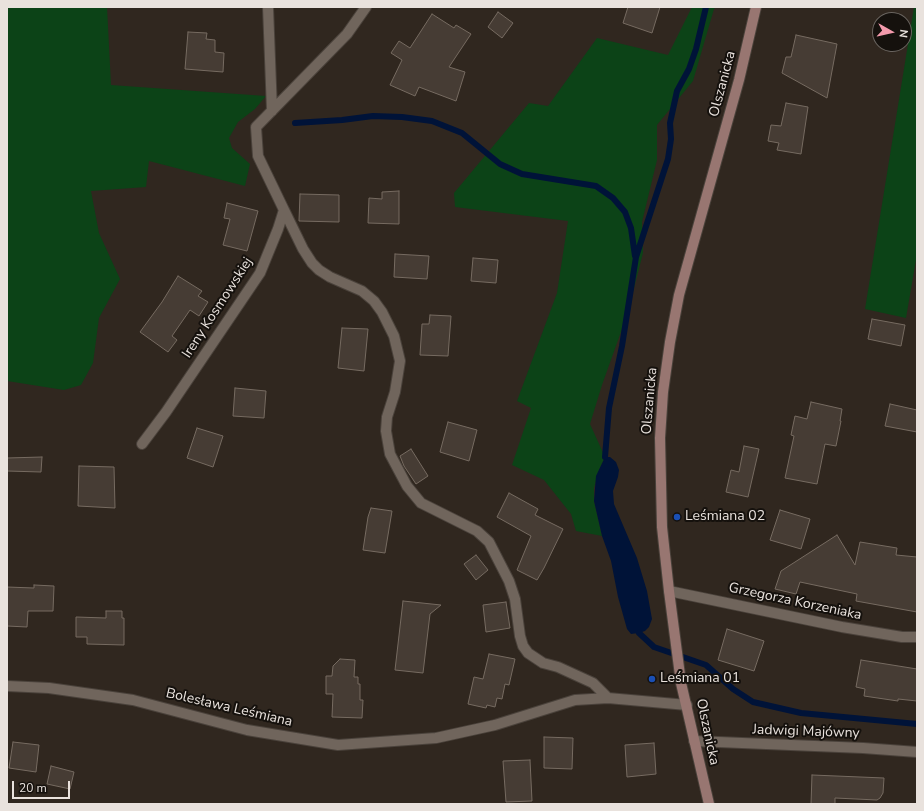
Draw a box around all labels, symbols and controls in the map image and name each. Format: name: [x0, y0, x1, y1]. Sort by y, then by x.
north arrow: [872, 12, 912, 52]
text: N: [895, 28, 911, 39]
street label: Olszanicka: [706, 49, 740, 119]
street label: Ireny Kosmowskiej: [179, 254, 257, 362]
street label: Olszanicka: [639, 367, 661, 435]
place label: Leśmiana 02: [685, 509, 765, 525]
marker: Leśmiana 02: [672, 512, 682, 522]
street label: Grzegorza Korzeniaka: [727, 580, 863, 624]
place label: Leśmiana 01: [660, 671, 740, 687]
marker: Leśmiana 01: [647, 674, 657, 684]
street label: Bolesława Leśmiana: [164, 685, 294, 731]
street label: Olszanicka: [692, 697, 722, 767]
street label: Jadwigi Majówny: [752, 722, 860, 742]
scale bar: [14, 773, 72, 799]
text: 20 m: [19, 780, 47, 796]

